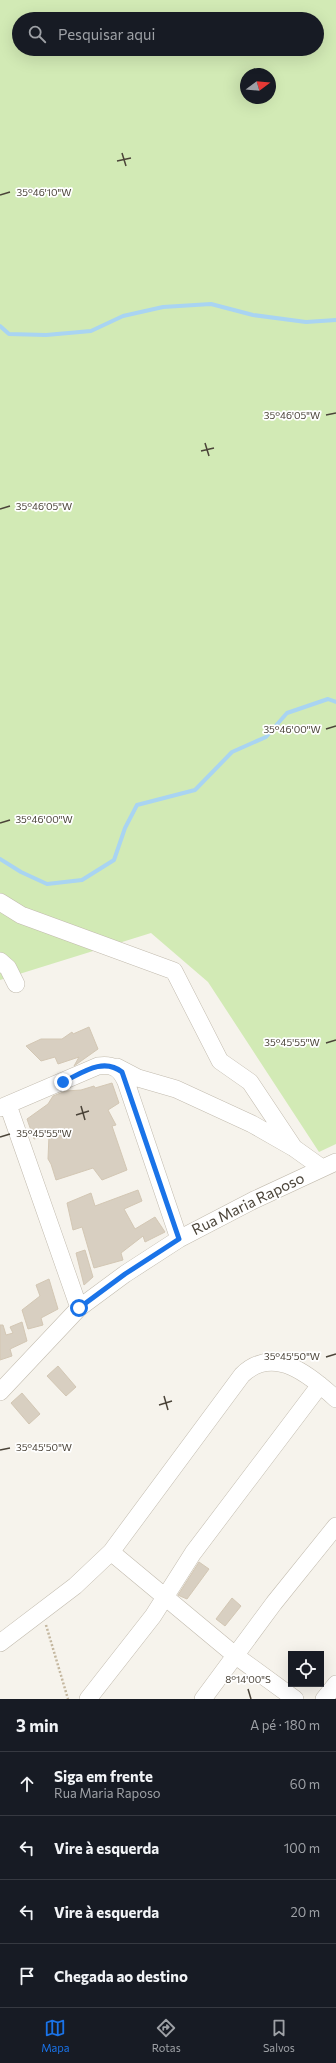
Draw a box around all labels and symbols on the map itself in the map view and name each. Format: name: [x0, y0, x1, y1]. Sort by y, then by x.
north arrow: [240, 68, 276, 104]
text: 35°46'10"W: [17, 186, 71, 198]
text: 35°46'05"W: [264, 409, 320, 421]
text: 35°46'05"W: [16, 500, 72, 512]
text: 35°46'00"W: [263, 723, 321, 735]
text: 35°46'00"W: [15, 813, 73, 825]
text: 35°45'55"W: [264, 1036, 320, 1048]
route end: [54, 1073, 72, 1091]
text: 35°45'55"W: [16, 1127, 72, 1139]
street label: Rua Maria Raposo: [188, 1168, 307, 1238]
route start: [70, 1299, 88, 1317]
text: 35°45'50"W: [264, 1350, 320, 1362]
text: 35°45'50"W: [16, 1441, 72, 1453]
text: 8°14'00"S: [225, 1673, 271, 1685]

